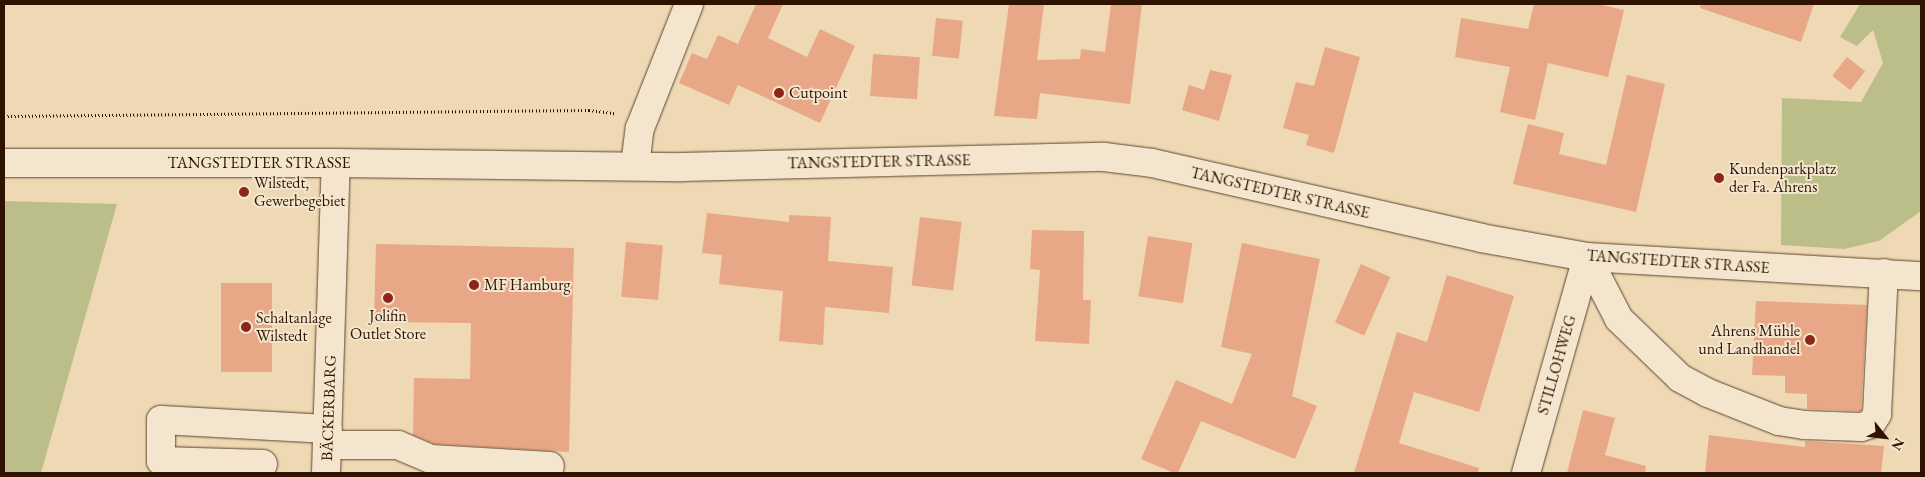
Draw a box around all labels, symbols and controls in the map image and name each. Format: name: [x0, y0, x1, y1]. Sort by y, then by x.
place label: Cutpoint: [789, 83, 847, 103]
marker: Cutpoint: [773, 87, 785, 99]
street label: TANGSTEDTER STRASSE: [787, 151, 971, 173]
street label: TANGSTEDTER STRASSE: [167, 153, 351, 173]
place label: Kundenparkplatz der Fa. Ahrens: [1729, 159, 1836, 197]
street label: TANGSTEDTER STRASSE: [1189, 163, 1371, 223]
marker: Kundenparkplatz der Fa. Ahrens: [1713, 172, 1725, 184]
place label: Wilstedt, Gewerbegebiet: [254, 173, 345, 211]
marker: Wilstedt, Gewerbegebiet: [238, 186, 250, 198]
street label: TANGSTEDTER STRASSE: [1586, 246, 1770, 278]
place label: MF Hamburg: [484, 275, 571, 295]
marker: MF Hamburg: [468, 279, 480, 291]
marker: Jolifin Outlet Store: [382, 292, 394, 304]
place label: Jolifin Outlet Store: [350, 306, 426, 344]
place label: Schaltanlage Wilstedt: [256, 308, 332, 346]
street label: STILLOHWEG: [1534, 313, 1580, 417]
marker: Schaltanlage Wilstedt: [240, 321, 252, 333]
place label: Ahrens Mühle und Landhandel: [1698, 321, 1800, 359]
marker: Ahrens Mühle und Landhandel: [1804, 334, 1816, 346]
street label: BÄCKERBARG: [318, 355, 340, 461]
north arrow: [1860, 412, 1910, 462]
text: N: [1888, 435, 1909, 454]

